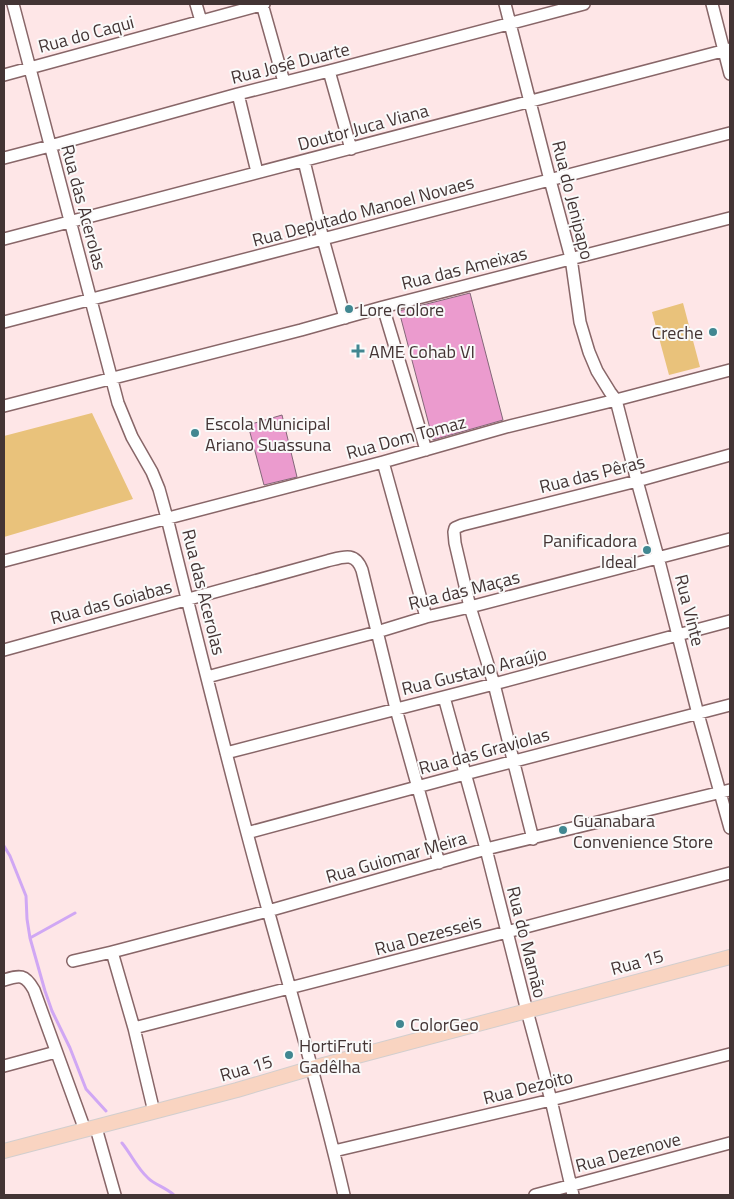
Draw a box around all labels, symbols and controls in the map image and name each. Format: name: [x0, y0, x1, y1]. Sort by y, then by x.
street label: Rua do Caqui: [35, 8, 137, 60]
street label: Rua José Duarte: [228, 35, 352, 91]
street label: Doutor Juca Viana: [295, 97, 431, 157]
street label: Rua do Jenipapo: [545, 138, 601, 262]
street label: Rua das Acerolas: [54, 141, 114, 273]
street label: Rua Deputado Manoel Novaes: [249, 168, 477, 254]
street label: Rua das Ameixas: [398, 239, 530, 297]
place label: Lore Colore: [359, 296, 444, 323]
marker: Lore Colore: [343, 303, 355, 315]
place label: Creche: [652, 319, 703, 346]
marker: Creche: [707, 326, 719, 338]
place label: AME Cohab VI: [369, 338, 475, 365]
marker: AME Cohab VI: [351, 344, 365, 358]
street label: Rua Dom Tomaz: [343, 408, 469, 466]
place label: Escola Municipal Ariano Suassuna: [205, 410, 331, 458]
marker: Escola Municipal Ariano Suassuna: [189, 427, 201, 439]
street label: Rua das Pêras: [536, 448, 648, 500]
street label: Rua das Acerolas: [175, 526, 233, 658]
place label: Panificadora Ideal: [543, 527, 637, 575]
marker: Panificadora Ideal: [641, 544, 653, 556]
street label: Rua das Maças: [406, 563, 522, 617]
street label: Rua Vinte: [668, 571, 712, 649]
street label: Rua das Goiabas: [47, 573, 175, 631]
street label: Rua Gustavo Araújo: [399, 640, 549, 702]
street label: Rua das Graviolas: [416, 721, 552, 781]
place label: Guanabara Convenience Store: [573, 807, 713, 855]
street label: Rua Guiomar Meira: [322, 824, 470, 890]
marker: Guanabara Convenience Store: [557, 824, 569, 836]
street label: Rua do Mamão: [500, 883, 554, 1001]
street label: Rua Dezesseis: [372, 908, 484, 962]
street label: Rua 15: [608, 942, 666, 982]
place label: ColorGeo: [410, 1011, 479, 1038]
marker: ColorGeo: [394, 1018, 406, 1030]
place label: HortiFruti Gadêlha: [299, 1032, 372, 1080]
street label: Rua 15: [216, 1048, 276, 1088]
marker: HortiFruti Gadêlha: [283, 1049, 295, 1061]
street label: Rua Dezoito: [480, 1063, 576, 1111]
street label: Rua Dezenove: [572, 1125, 684, 1179]

